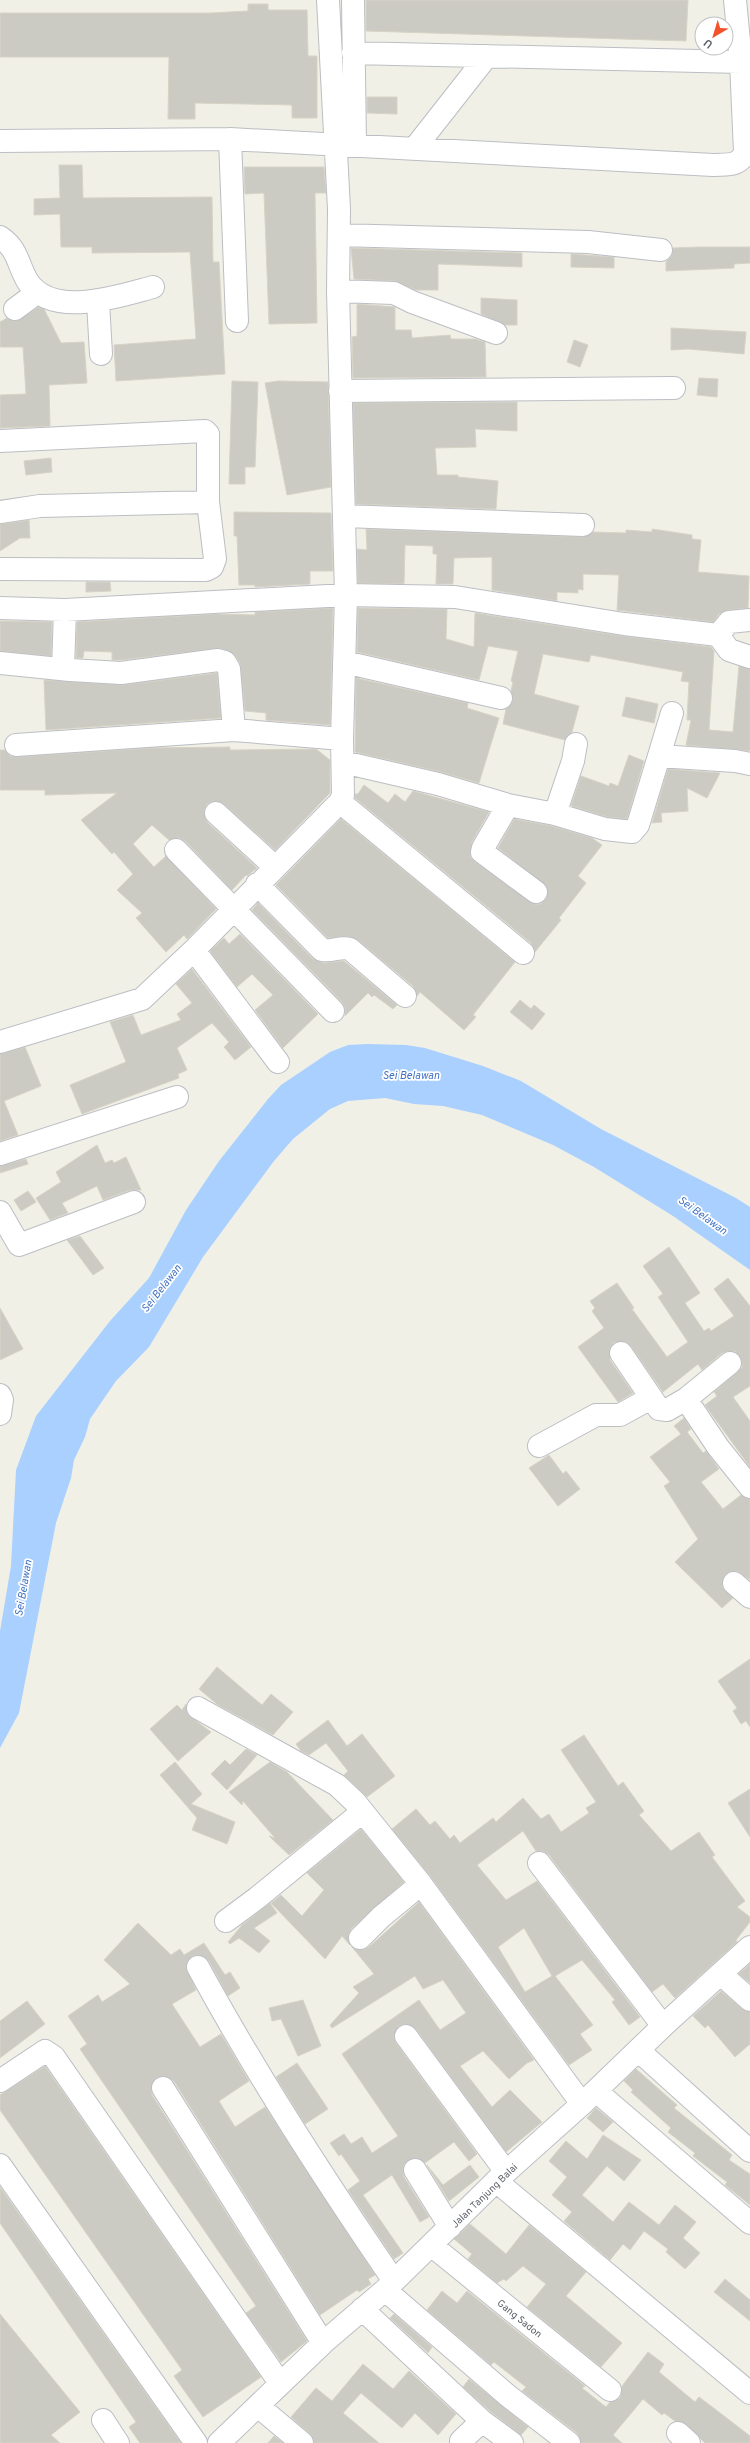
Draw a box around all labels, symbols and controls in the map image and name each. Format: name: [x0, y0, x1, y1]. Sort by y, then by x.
north arrow: [694, 16, 734, 56]
text: U: [701, 35, 716, 51]
water label: Sei Belawan: [382, 1069, 440, 1083]
water label: Sei Belawan: [675, 1193, 730, 1238]
water label: Sei Belawan: [139, 1262, 185, 1315]
water label: Sei Belawan: [12, 1559, 36, 1618]
street label: Jalan Tanjung Balai: [449, 2161, 521, 2231]
street label: Gang Sadon: [494, 2297, 544, 2341]

